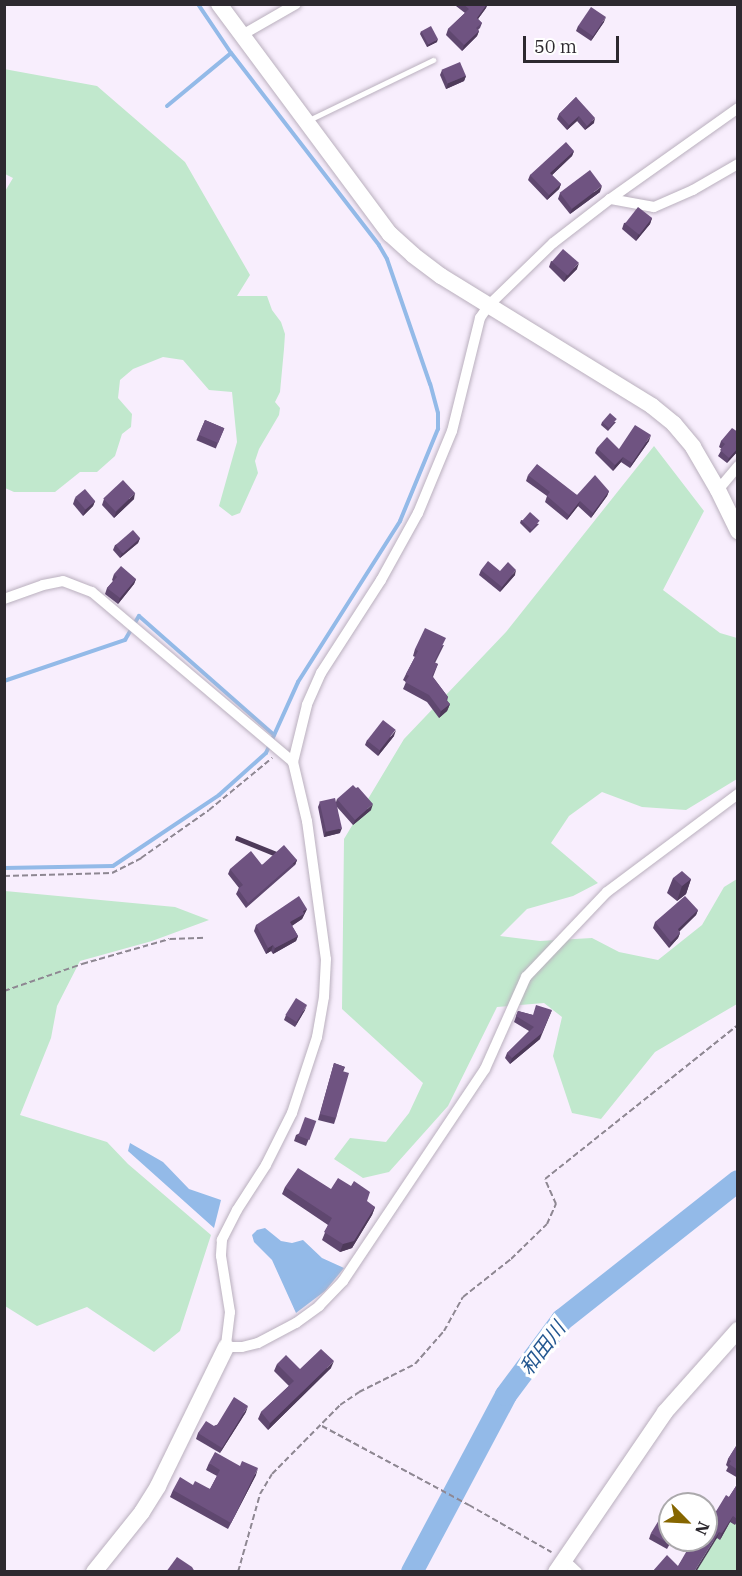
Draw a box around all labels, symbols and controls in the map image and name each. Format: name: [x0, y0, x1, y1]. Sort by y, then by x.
scale bar: [526, 24, 622, 62]
text: 50 m: [534, 35, 577, 58]
water label: 和田川: [514, 1317, 570, 1379]
north arrow: [658, 1492, 718, 1552]
text: N: [691, 1519, 714, 1538]

